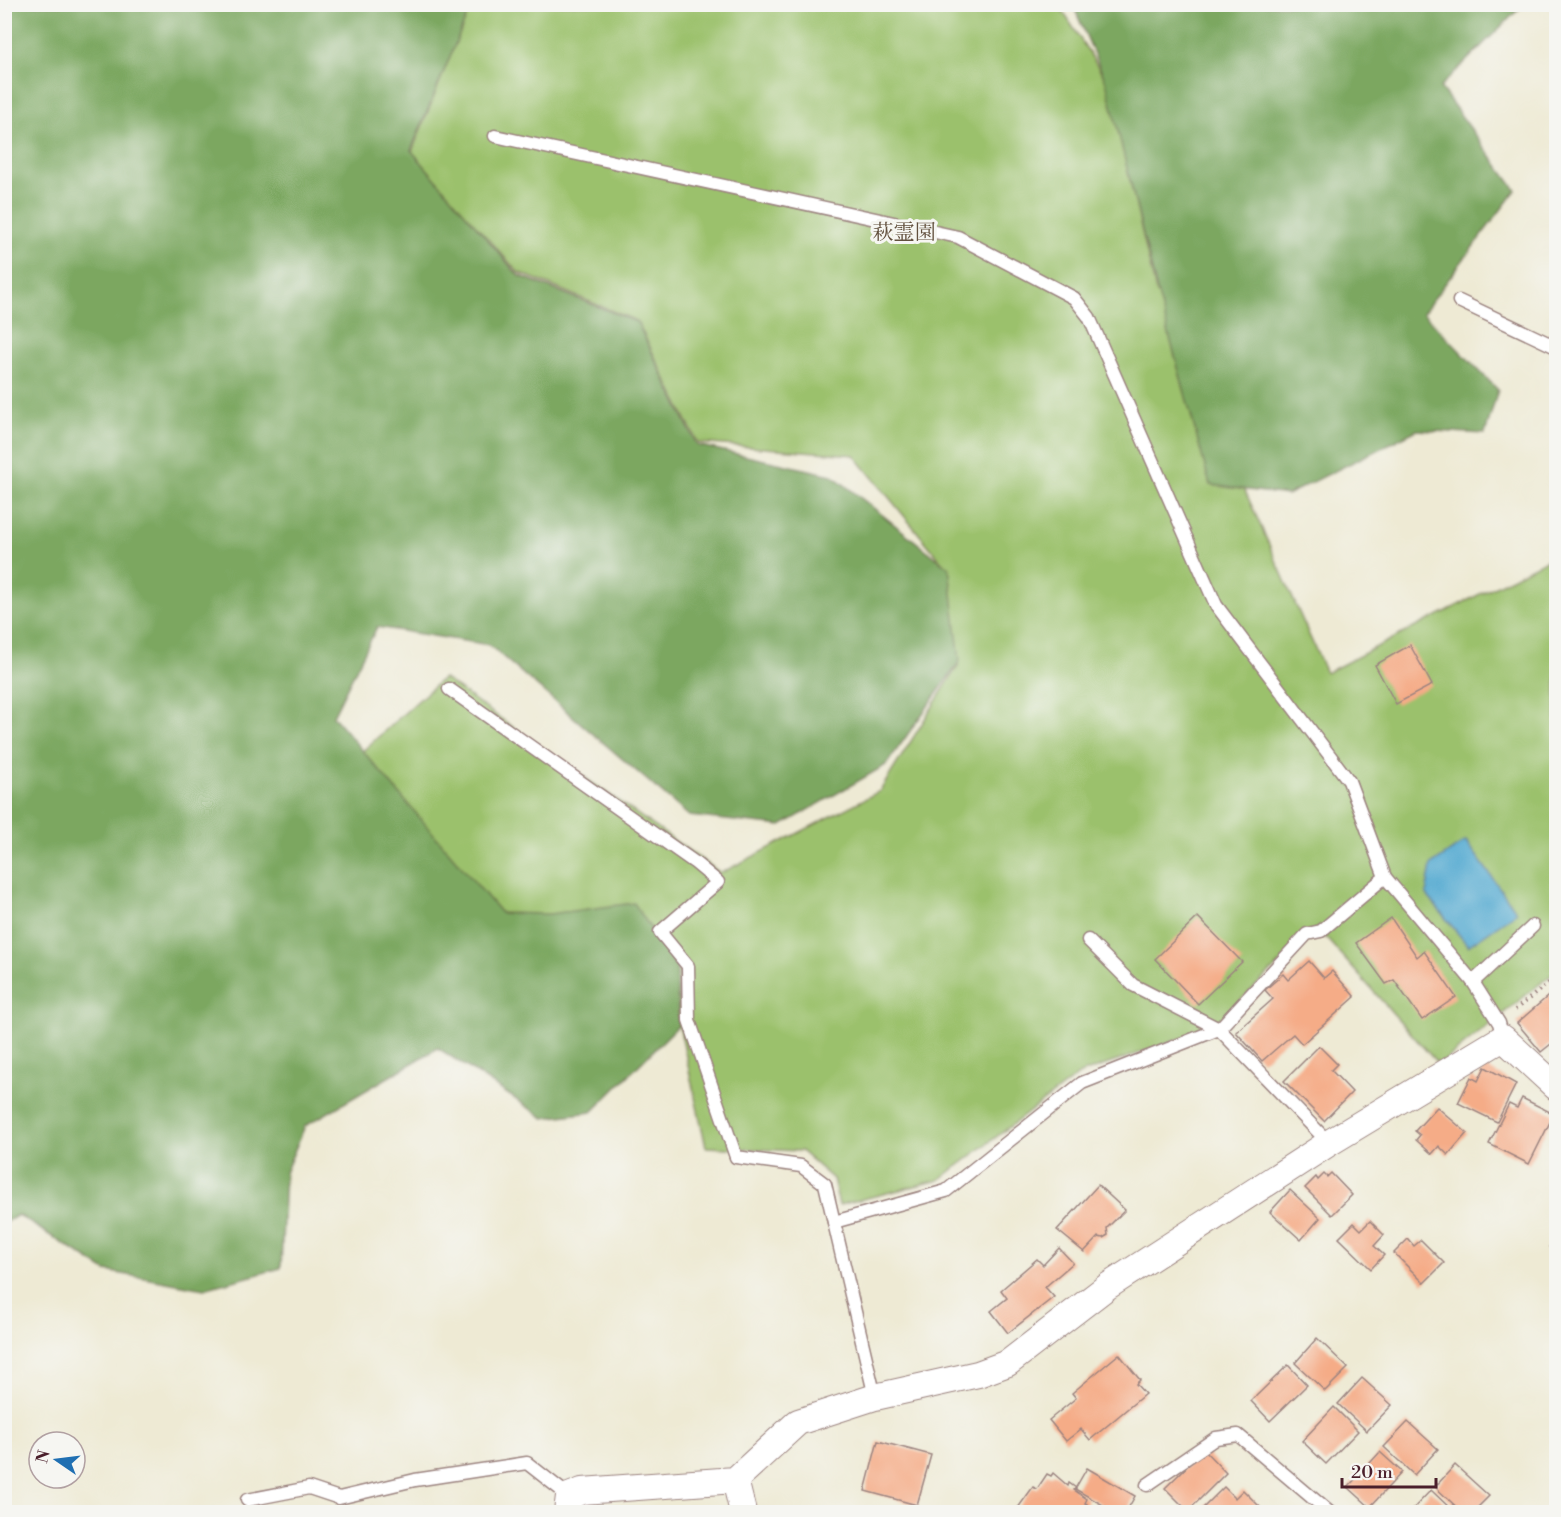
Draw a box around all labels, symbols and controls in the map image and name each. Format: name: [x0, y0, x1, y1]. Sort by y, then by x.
park label: 萩霊園: [873, 220, 936, 246]
north arrow: [27, 1430, 87, 1490]
text: N: [32, 1448, 55, 1465]
scale bar: [1342, 1451, 1436, 1489]
text: 20 m: [1351, 1461, 1393, 1484]

